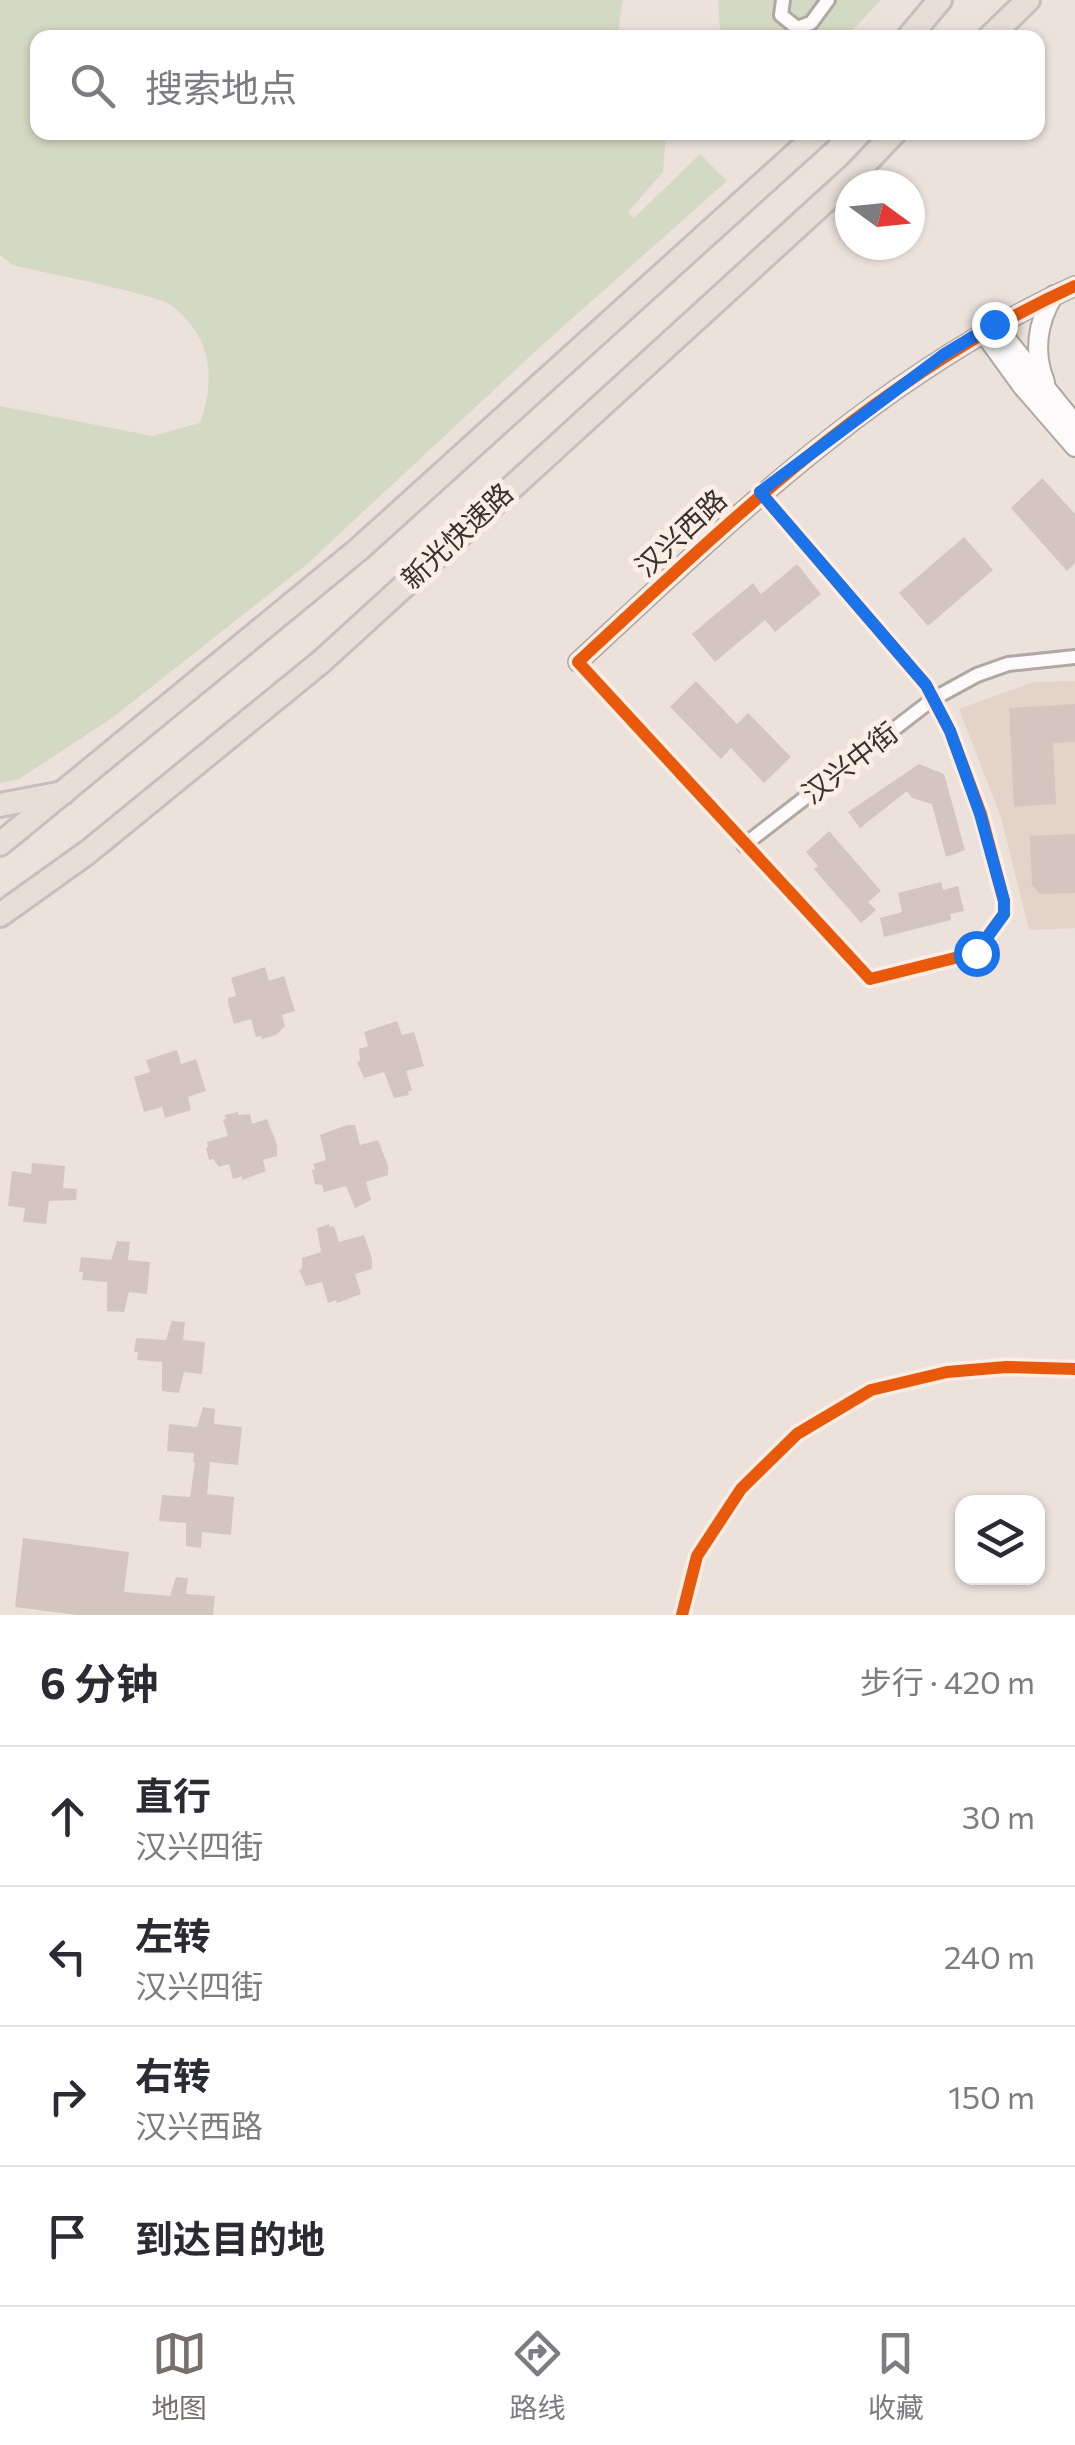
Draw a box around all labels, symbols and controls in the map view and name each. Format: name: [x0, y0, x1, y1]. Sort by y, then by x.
search box: [30, 30, 1045, 140]
icon: search: [65, 58, 120, 113]
text: 搜索地点: [145, 63, 297, 110]
north arrow: [835, 170, 925, 260]
route end: [972, 302, 1018, 348]
street label: 新光快速路: [394, 475, 519, 595]
street label: 汉兴西路: [628, 482, 733, 583]
street label: 汉兴中街: [795, 714, 904, 810]
route start: [954, 931, 1000, 977]
map controls: [955, 1495, 1045, 1585]
button: layers: [955, 1495, 1045, 1585]
text: 6 分钟: [40, 1656, 158, 1708]
text: 步行 · 420 m: [860, 1661, 1035, 1701]
text: 直行: [135, 1771, 211, 1818]
icon: ahead: [40, 1789, 95, 1844]
text: 30 m: [962, 1796, 1035, 1836]
text: 汉兴四街: [135, 1825, 263, 1865]
text: 左转: [135, 1911, 211, 1958]
icon: left: [40, 1929, 95, 1984]
text: 240 m: [944, 1936, 1035, 1976]
text: 汉兴四街: [135, 1965, 263, 2005]
text: 右转: [135, 2051, 211, 2098]
icon: right: [40, 2069, 95, 2124]
text: 150 m: [948, 2076, 1035, 2116]
text: 汉兴西路: [135, 2105, 263, 2145]
icon: arrive: [40, 2209, 95, 2264]
text: 到达目的地: [135, 2214, 325, 2261]
tab: 地图: [151, 2326, 207, 2426]
tab: 路线: [509, 2326, 566, 2426]
tab: 收藏: [868, 2326, 924, 2426]

